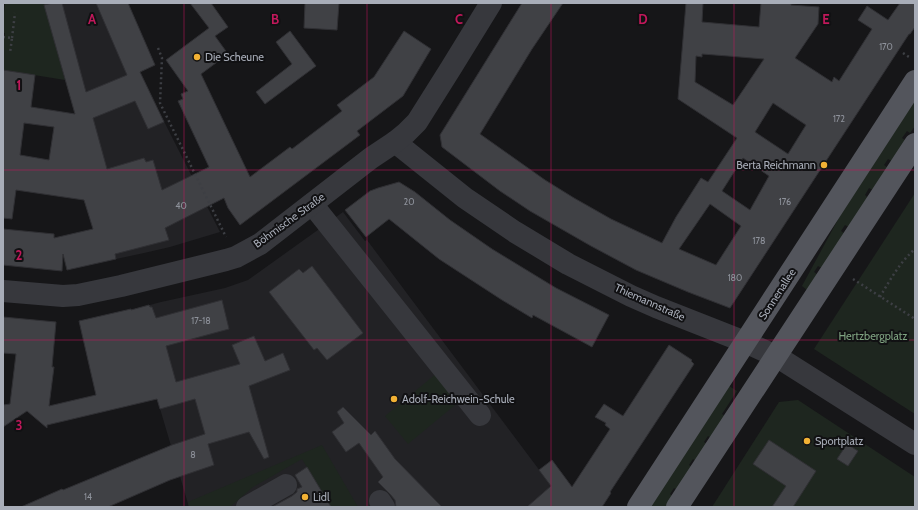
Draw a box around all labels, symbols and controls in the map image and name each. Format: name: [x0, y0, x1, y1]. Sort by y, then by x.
text: A: [88, 11, 97, 27]
text: B: [271, 11, 279, 27]
text: C: [455, 11, 463, 27]
text: D: [638, 11, 648, 27]
text: E: [822, 11, 830, 27]
house number: 170: [879, 41, 893, 52]
place label: Die Scheune: [205, 50, 264, 64]
marker: Die Scheune: [192, 52, 202, 62]
text: 1: [17, 77, 21, 93]
house number: 172: [833, 113, 845, 124]
place label: Berta Reichmann: [736, 158, 816, 172]
marker: Berta Reichmann: [819, 160, 829, 170]
street label: Böhmische Straße: [251, 189, 328, 251]
house number: 20: [404, 196, 415, 207]
house number: 176: [779, 196, 791, 207]
house number: 40: [175, 200, 187, 211]
house number: 178: [753, 235, 765, 246]
text: 2: [16, 247, 23, 263]
street label: Sonnenallee: [755, 265, 799, 322]
house number: 180: [728, 272, 742, 283]
street label: Thiemannstraße: [613, 280, 688, 324]
house number: 17-18: [191, 315, 211, 326]
park label: Hertzbergplatz: [838, 329, 908, 343]
place label: Adolf-Reichwein-Schule: [402, 392, 515, 406]
marker: Adolf-Reichwein-Schule: [389, 394, 399, 404]
text: 3: [15, 417, 23, 433]
place label: Sportplatz: [815, 434, 864, 448]
marker: Sportplatz: [802, 436, 812, 446]
house number: 8: [190, 449, 196, 460]
place label: Lidl: [313, 490, 330, 504]
house number: 14: [84, 491, 92, 502]
marker: Lidl: [300, 492, 310, 502]

